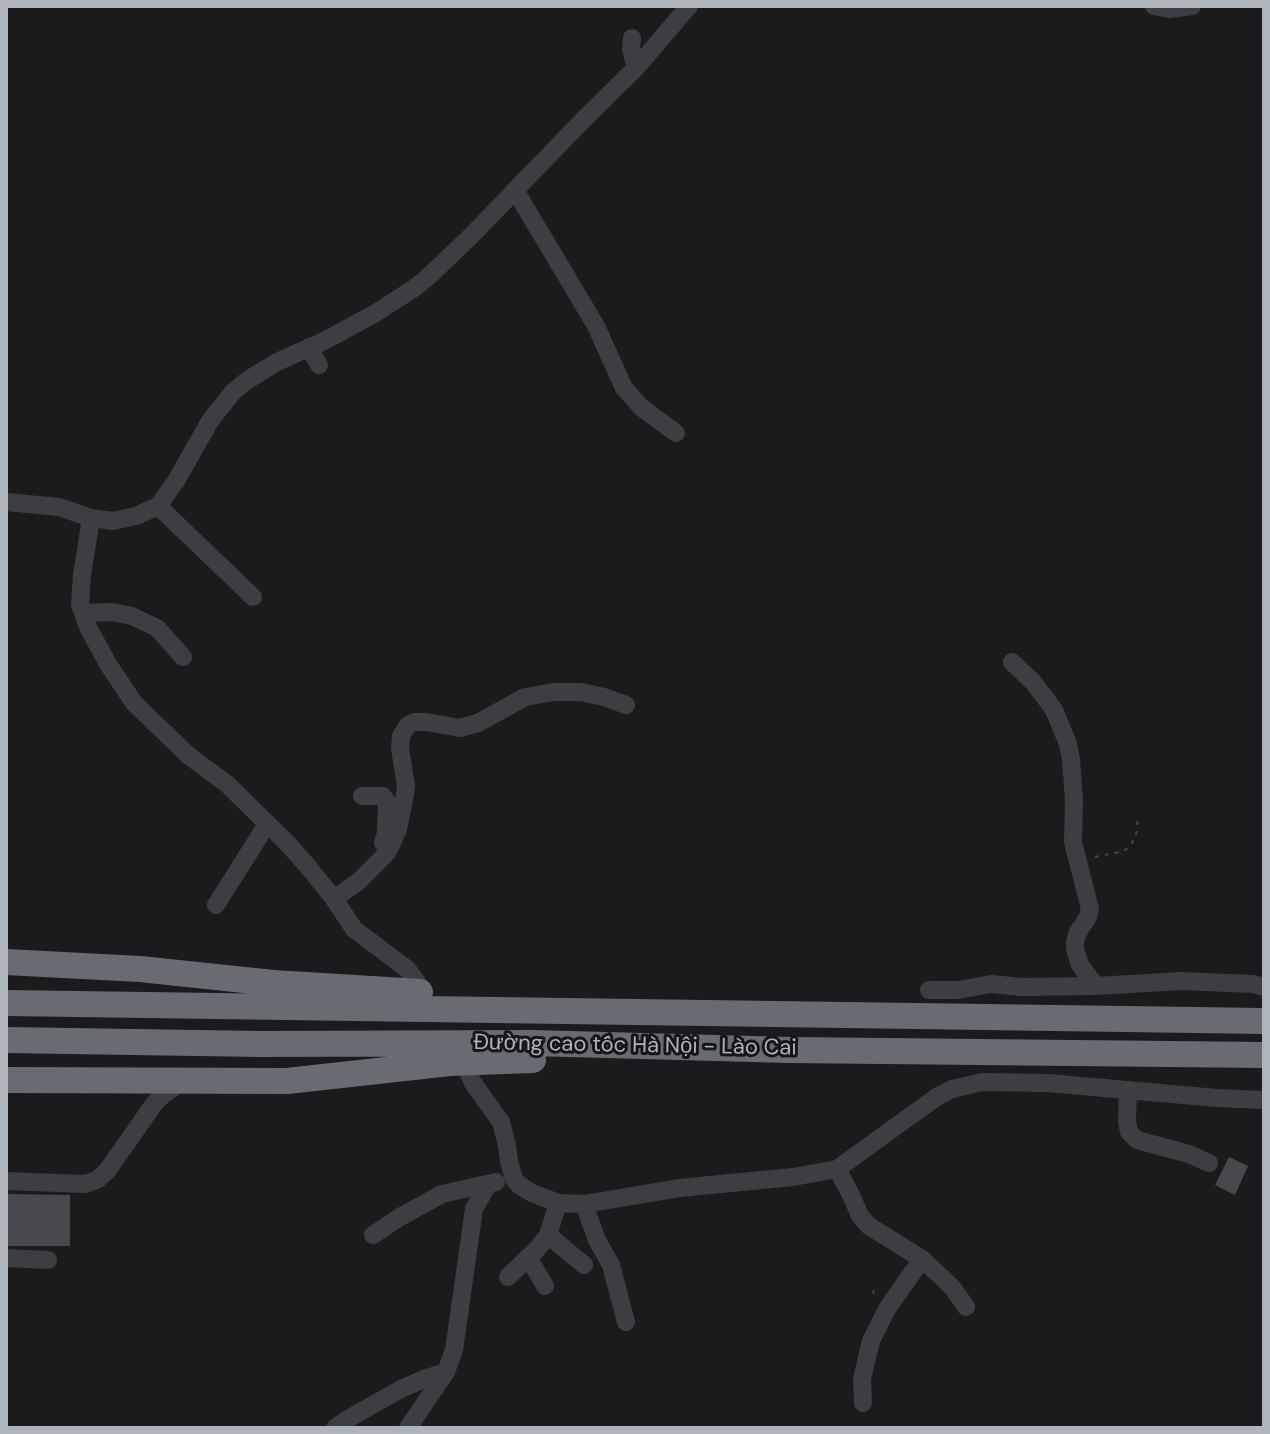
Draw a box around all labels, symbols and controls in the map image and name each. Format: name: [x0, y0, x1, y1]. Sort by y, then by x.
street label: Đường cao tốc Hà Nội - Lào Cai: [473, 1030, 797, 1062]

